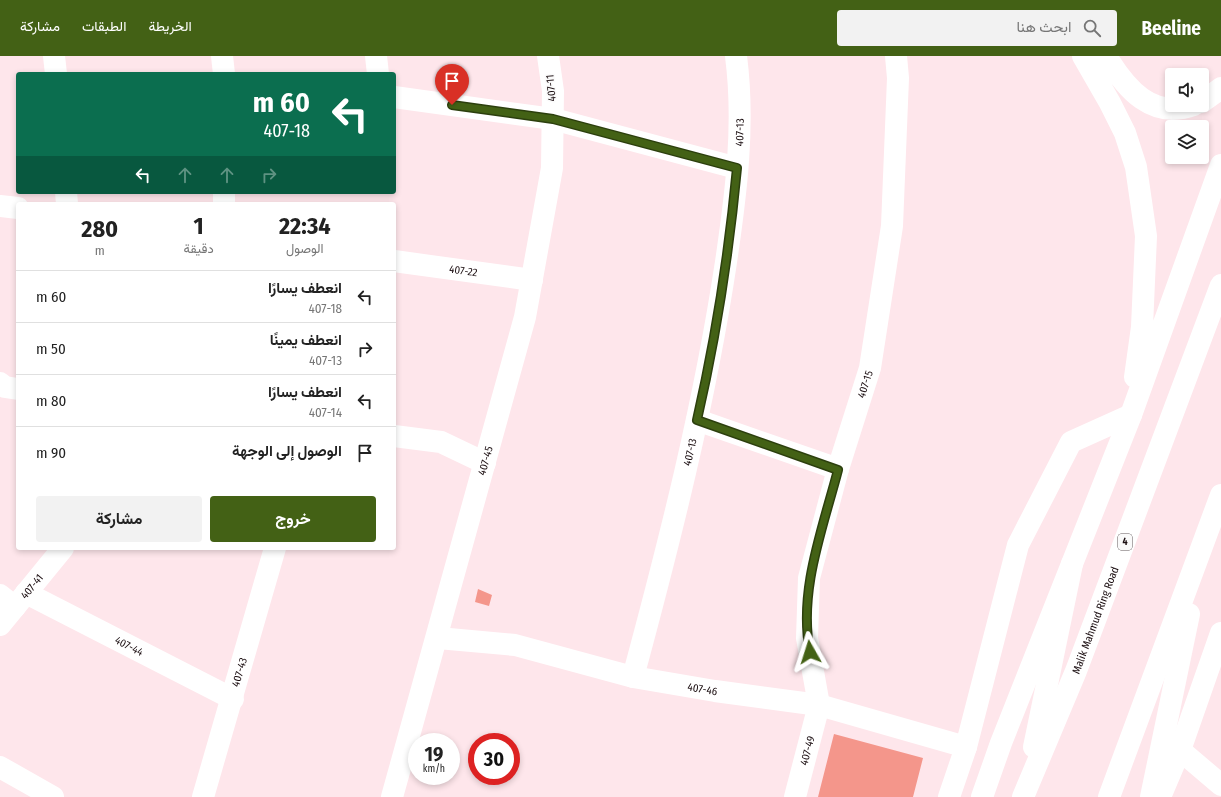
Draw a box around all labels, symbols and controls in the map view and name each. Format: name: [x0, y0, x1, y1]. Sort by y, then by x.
search box: [837, 10, 1117, 46]
icon: search: [1081, 17, 1103, 39]
text: Beeline: [1141, 17, 1201, 40]
text: مشاركة: [20, 18, 60, 35]
text: الطبقات: [82, 18, 126, 35]
text: الخريطة: [148, 18, 192, 35]
text: ابحث هنا: [1016, 18, 1071, 36]
pin: [435, 64, 469, 105]
map controls: [1165, 68, 1209, 164]
button: sound: [1165, 68, 1209, 112]
icon: arrive: [441, 70, 463, 92]
street label: 407-11: [543, 74, 559, 102]
text: 60 m: [253, 86, 310, 119]
icon: left: [324, 88, 376, 140]
street label: 407-13: [732, 118, 746, 147]
text: 407-18: [264, 120, 310, 142]
button: layers: [1165, 120, 1209, 164]
icon: left: [132, 164, 154, 186]
icon: ahead: [174, 164, 196, 186]
icon: ahead: [216, 164, 238, 186]
icon: right: [258, 164, 280, 186]
text: 1: [194, 212, 204, 240]
text: 22:34: [279, 212, 331, 240]
text: 280: [81, 215, 118, 243]
text: دقيقة: [184, 241, 214, 256]
text: الوصول: [286, 241, 324, 256]
text: m: [95, 243, 105, 258]
street label: 407-22: [448, 262, 478, 279]
text: انعطف يسارًا: [268, 279, 342, 297]
icon: left: [354, 286, 376, 308]
text: 60 m: [36, 288, 66, 306]
text: 407-18: [308, 301, 342, 316]
text: انعطف يمينًا: [270, 331, 342, 349]
icon: right: [354, 338, 376, 360]
text: 50 m: [36, 340, 66, 358]
text: 407-13: [309, 353, 342, 368]
street label: 407-15: [854, 369, 875, 399]
text: انعطف يسارًا: [268, 383, 342, 401]
icon: left: [354, 390, 376, 412]
text: 80 m: [36, 392, 66, 410]
text: 407-14: [309, 405, 342, 420]
street label: 407-13: [680, 437, 699, 467]
text: الوصول إلى الوجهة: [232, 442, 342, 460]
icon: arrive: [354, 442, 376, 464]
text: 90 m: [36, 444, 66, 462]
street label: 407-45: [475, 445, 495, 477]
button: مشاركة: [36, 496, 202, 542]
button: خروج: [210, 496, 376, 542]
road number: 4: [1118, 534, 1132, 550]
street label: Malik Mahmud Ring Road: [1069, 565, 1121, 676]
street label: 407-41: [18, 571, 46, 601]
position arrow: [789, 631, 831, 673]
street label: 407-44: [113, 633, 146, 659]
street label: 407-43: [229, 656, 249, 688]
street label: 407-46: [686, 680, 719, 698]
speed limit sign: 30: [468, 733, 520, 785]
street label: 407-49: [797, 734, 817, 767]
text: 19: [425, 742, 443, 766]
text: km/h: [423, 763, 445, 775]

